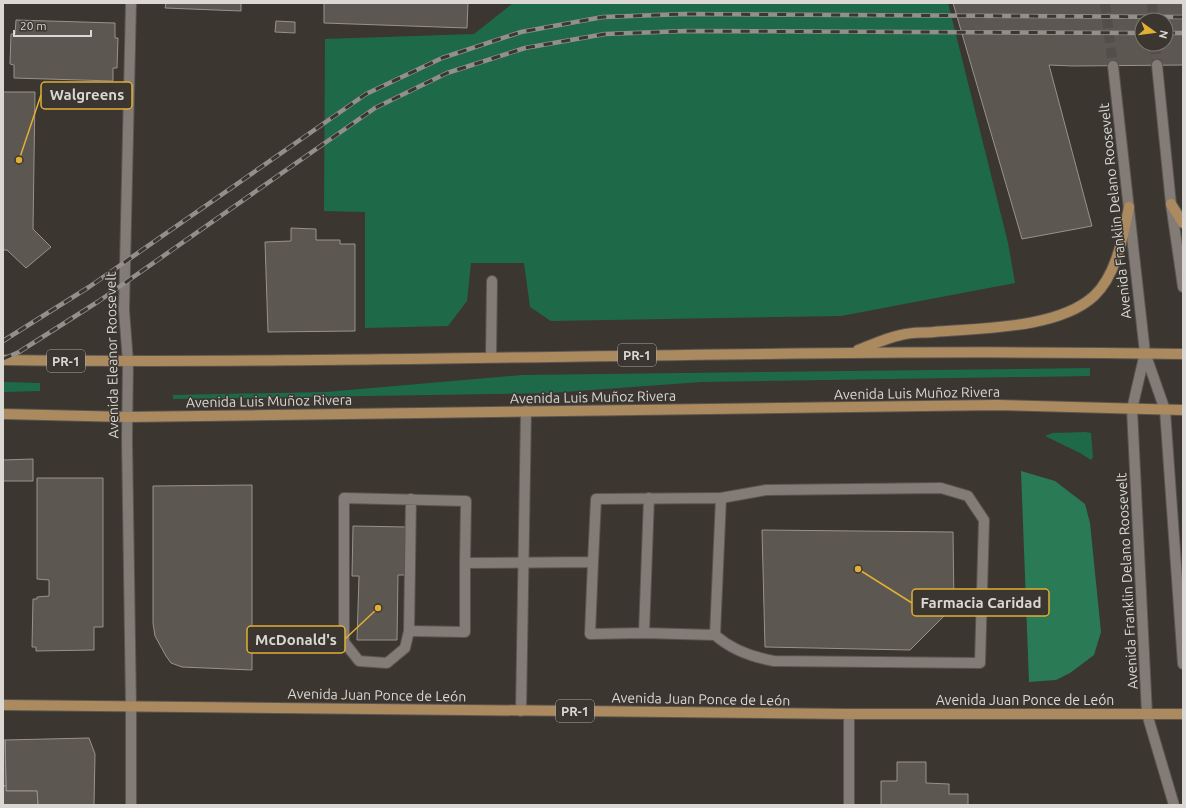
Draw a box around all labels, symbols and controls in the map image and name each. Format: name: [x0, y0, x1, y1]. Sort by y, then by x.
scale bar: [14, 12, 91, 38]
north arrow: [1134, 12, 1174, 52]
text: 20 m: [20, 19, 47, 32]
text: N: [1157, 29, 1171, 40]
callout: Walgreens: [41, 82, 132, 109]
text: Walgreens: [50, 86, 124, 103]
street label: Avenida Franklin Delano Roosevelt: [1096, 102, 1134, 320]
street label: Avenida Eleanor Roosevelt: [103, 271, 121, 439]
road number: PR-1: [618, 344, 656, 366]
road number: PR-1: [47, 350, 85, 372]
street label: Avenida Luis Muñoz Rivera: [834, 384, 1000, 402]
street label: Avenida Luis Muñoz Rivera: [510, 388, 676, 406]
street label: Avenida Luis Muñoz Rivera: [186, 392, 352, 410]
street label: Avenida Franklin Delano Roosevelt: [1113, 472, 1141, 690]
callout: Farmacia Caridad: [912, 589, 1049, 616]
text: Farmacia Caridad: [921, 594, 1041, 611]
callout: McDonald's: [247, 626, 345, 653]
text: McDonald's: [255, 631, 337, 648]
street label: Avenida Juan Ponce de León: [288, 685, 466, 705]
street label: Avenida Juan Ponce de León: [612, 689, 790, 709]
street label: Avenida Juan Ponce de León: [936, 692, 1114, 708]
road number: PR-1: [556, 700, 594, 722]

